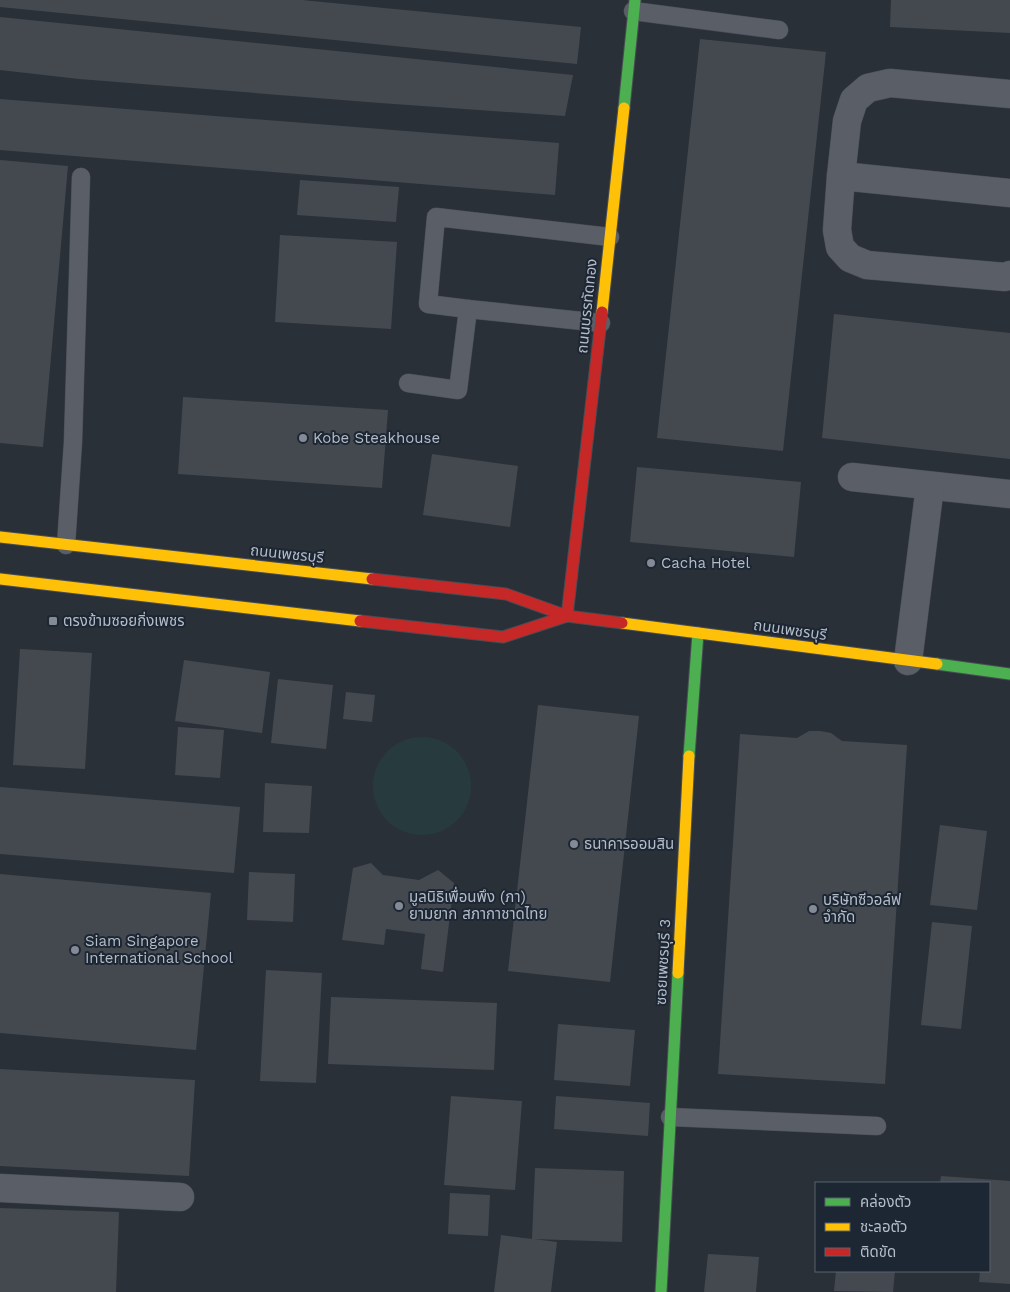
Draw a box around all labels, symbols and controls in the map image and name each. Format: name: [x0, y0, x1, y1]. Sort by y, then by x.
street label: ถนนบรรทัดทอง: [573, 258, 601, 354]
place label: Kobe Steakhouse: [313, 429, 440, 447]
marker: Kobe Steakhouse: [297, 432, 309, 444]
street label: ถนนเพชรบุรี: [249, 541, 325, 567]
place label: Cacha Hotel: [661, 554, 750, 572]
marker: Cacha Hotel: [645, 557, 657, 569]
place label: ตรงข้ามซอยกิ่งเพชร: [63, 611, 184, 630]
marker: ตรงข้ามซอยกิ่งเพชร: [47, 615, 59, 627]
street label: ถนนเพชรบุรี: [752, 616, 828, 644]
place label: ธนาคารออมสิน: [584, 835, 674, 853]
marker: ธนาคารออมสิน: [568, 838, 580, 850]
place label: มูลนิธิเพื่อนพึง (ภา) ยามยาก สภากาชาดไทย: [409, 886, 547, 923]
place label: บริษัทซีวอล์ฟ จำกัด: [823, 891, 901, 926]
marker: มูลนิธิเพื่อนพึง (ภา) ยามยาก สภากาชาดไทย: [393, 900, 405, 912]
marker: บริษัทซีวอล์ฟ จำกัด: [807, 903, 819, 915]
street label: ซอยเพชรบุรี 3: [652, 918, 674, 1006]
place label: Siam Singapore International School: [85, 932, 234, 967]
marker: Siam Singapore International School: [69, 944, 81, 956]
legend: [815, 1182, 990, 1272]
text: คล่องตัว: [860, 1193, 911, 1211]
text: ชะลอตัว: [860, 1218, 907, 1236]
text: ติดขัด: [860, 1243, 896, 1261]

